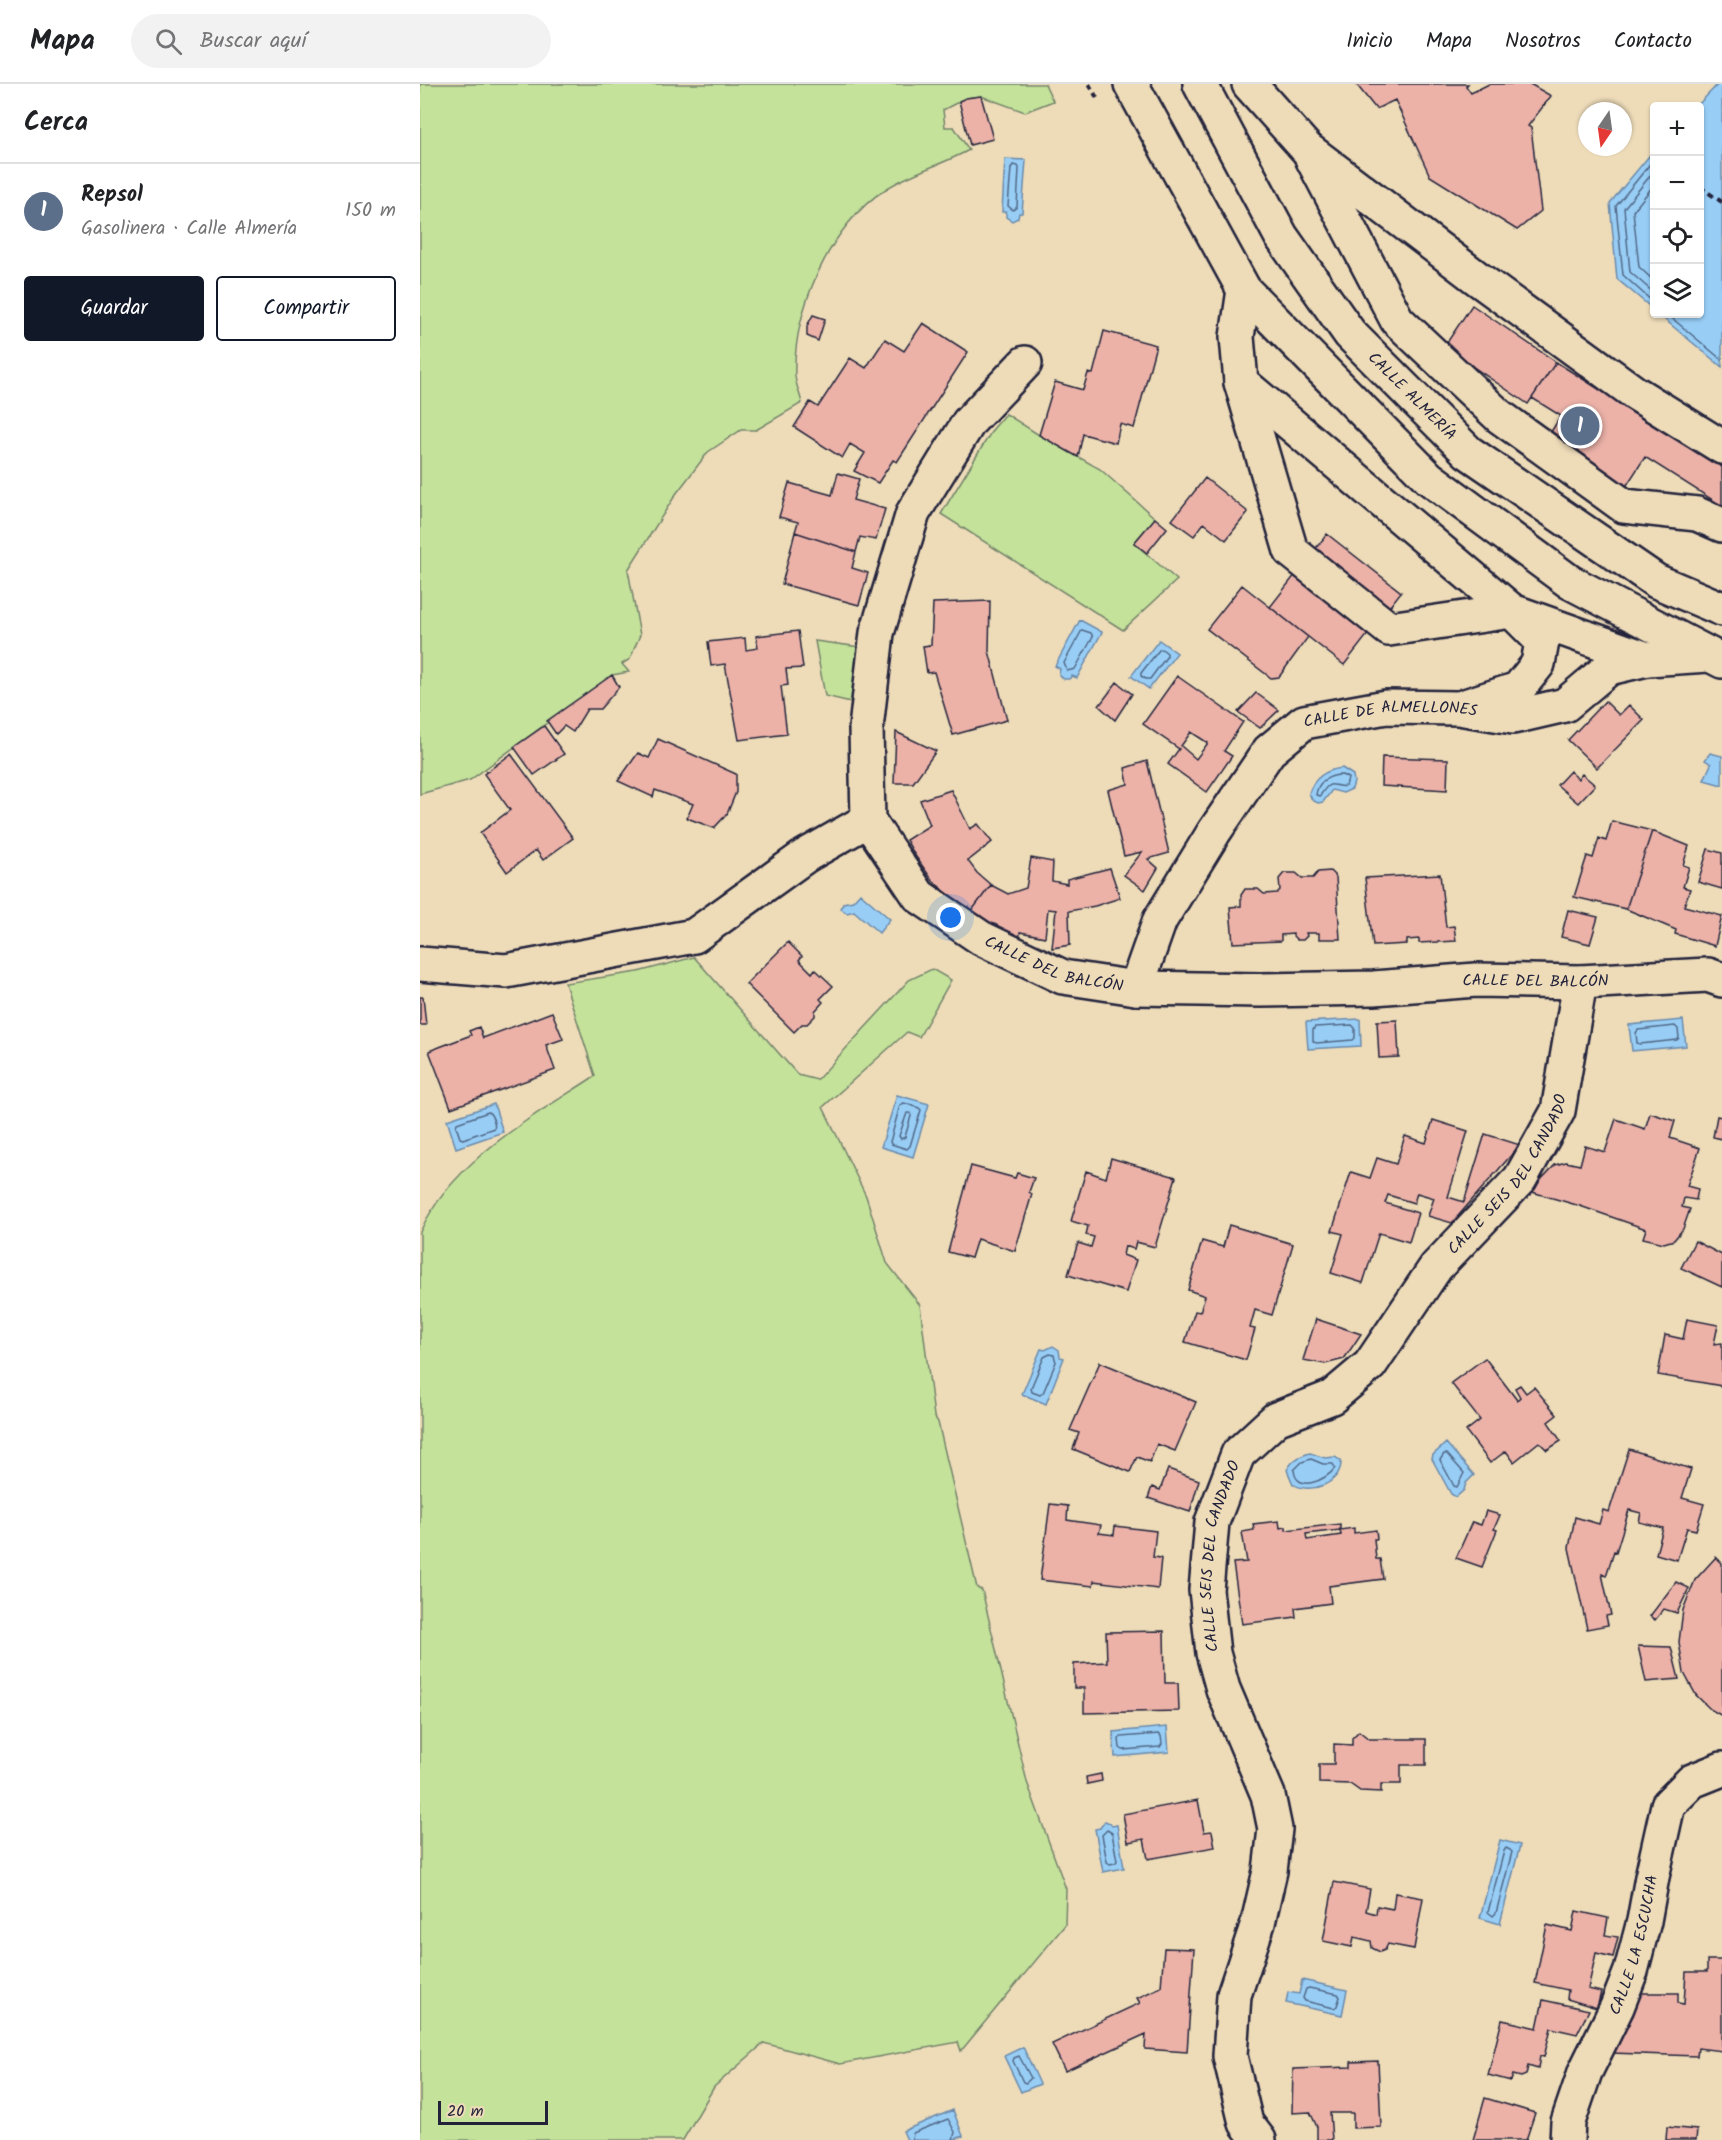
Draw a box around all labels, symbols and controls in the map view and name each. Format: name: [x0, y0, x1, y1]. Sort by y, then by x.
search box: [131, 14, 551, 68]
text: Mapa: [30, 19, 95, 64]
text: Buscar aquí: [200, 24, 307, 59]
icon: search: [152, 25, 185, 58]
text: Inicio: [1346, 25, 1393, 58]
text: Mapa: [1426, 25, 1472, 58]
text: Nosotros: [1505, 25, 1581, 58]
text: Contacto: [1614, 25, 1692, 58]
text: Cerca: [24, 102, 88, 144]
north arrow: [1578, 102, 1632, 156]
map controls: [1650, 102, 1704, 318]
button: +: [1650, 102, 1704, 156]
button: −: [1650, 156, 1704, 210]
text: Repsol: [81, 178, 143, 213]
text: 1: [40, 195, 47, 227]
text: 150 m: [345, 195, 396, 227]
button: locate: [1650, 210, 1704, 264]
text: Gasolinera · Calle Almería: [81, 213, 297, 245]
button: layers: [1650, 264, 1704, 318]
button: Guardar: [24, 276, 204, 341]
button: Compartir: [216, 276, 396, 341]
street label: CALLE ALMERÍA: [1362, 346, 1463, 447]
pin: 1: [1560, 404, 1600, 448]
street label: CALLE DE ALMELLONES: [1301, 694, 1480, 734]
your location: [936, 903, 965, 932]
street label: CALLE DEL BALCÓN: [980, 929, 1125, 998]
street label: CALLE DEL BALCÓN: [1461, 967, 1609, 995]
street label: CALLE SEIS DEL CANDADO: [1441, 1092, 1573, 1261]
street label: CALLE SEIS DEL CANDADO: [1193, 1457, 1247, 1653]
street label: CALLE LA ESCUCHA: [1602, 1873, 1665, 2019]
scale bar: [438, 2098, 548, 2126]
text: 20 m: [447, 2099, 483, 2124]

